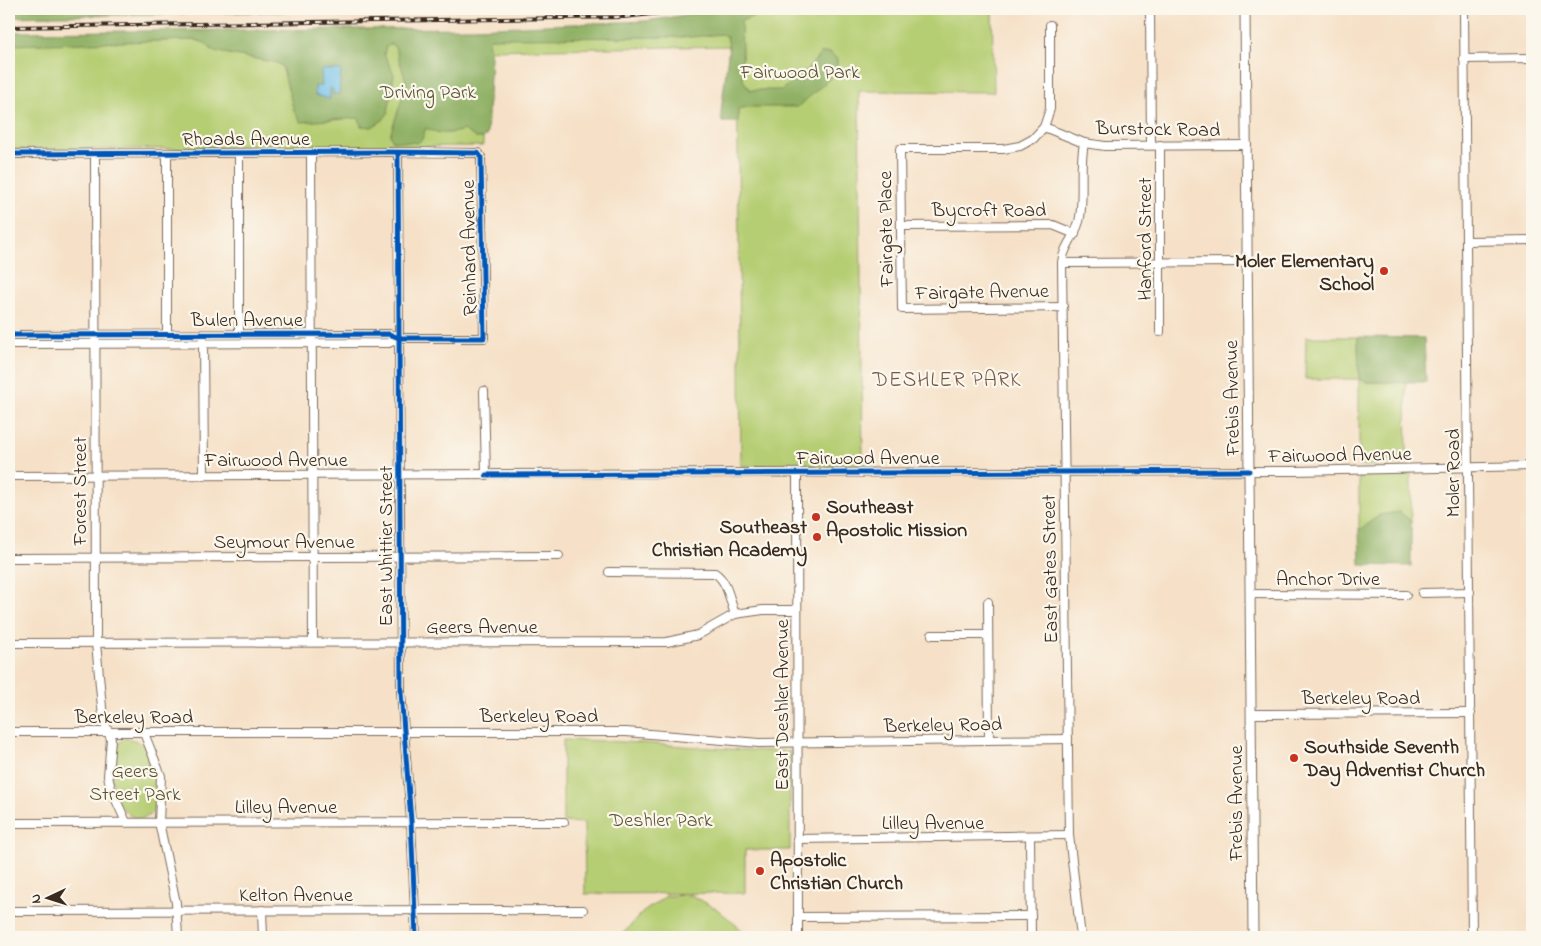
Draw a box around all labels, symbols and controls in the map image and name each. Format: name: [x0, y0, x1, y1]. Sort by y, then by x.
park label: Fairwood Park: [739, 59, 860, 88]
park label: Driving Park: [379, 79, 476, 109]
street label: Burstock Road: [1094, 115, 1220, 146]
street label: Rhoads Avenue: [182, 126, 310, 155]
street label: Fairgate Place: [872, 170, 904, 288]
street label: Hanford Street: [1132, 177, 1161, 301]
street label: Reinhard Avenue: [455, 180, 486, 316]
street label: Bycroft Road: [931, 197, 1046, 226]
place label: Moler Elementary School: [1235, 248, 1374, 300]
marker: Moler Elementary School: [1378, 265, 1390, 277]
street label: Fairgate Avenue: [914, 278, 1049, 310]
street label: Bulen Avenue: [190, 307, 303, 336]
street label: Frebis Avenue: [1218, 340, 1249, 457]
district label: DESHLER PARK: [872, 366, 1021, 396]
street label: Moler Road: [1440, 429, 1469, 517]
street label: Forest Street: [67, 436, 96, 547]
street label: Fairwood Avenue: [1267, 441, 1412, 472]
street label: Fairwood Avenue: [795, 445, 940, 474]
street label: Fairwood Avenue: [203, 447, 348, 476]
street label: East Whittier Street: [373, 465, 402, 627]
place label: Southeast Apostolic Mission: [826, 494, 967, 546]
street label: East Gates Street: [1036, 494, 1067, 644]
marker: Southeast Apostolic Mission: [810, 511, 822, 523]
place label: Southeast Christian Academy: [652, 514, 807, 567]
street label: Seymour Avenue: [213, 529, 355, 558]
marker: Southeast Christian Academy: [811, 531, 823, 543]
street label: Anchor Drive: [1276, 566, 1380, 595]
street label: Geers Avenue: [426, 614, 538, 643]
street label: East Deshler Avenue: [769, 619, 798, 791]
street label: Berkeley Road: [1301, 685, 1420, 714]
street label: Berkeley Road: [479, 703, 598, 732]
street label: Berkeley Road: [74, 704, 193, 733]
street label: Berkeley Road: [883, 711, 1002, 742]
place label: Southside Seventh Day Adventist Church: [1303, 734, 1485, 787]
street label: Frebis Avenue: [1223, 745, 1252, 862]
marker: Southside Seventh Day Adventist Church: [1288, 752, 1300, 764]
park label: Geers Street Park: [89, 758, 181, 810]
street label: Lilley Avenue: [235, 794, 337, 823]
park label: Deshler Park: [609, 807, 713, 836]
street label: Lilley Avenue: [882, 810, 984, 839]
place label: Apostolic Christian Church: [770, 847, 903, 899]
marker: Apostolic Christian Church: [754, 865, 766, 877]
north arrow: [22, 874, 72, 924]
street label: Kelton Avenue: [239, 882, 353, 911]
text: N: [26, 893, 47, 904]

